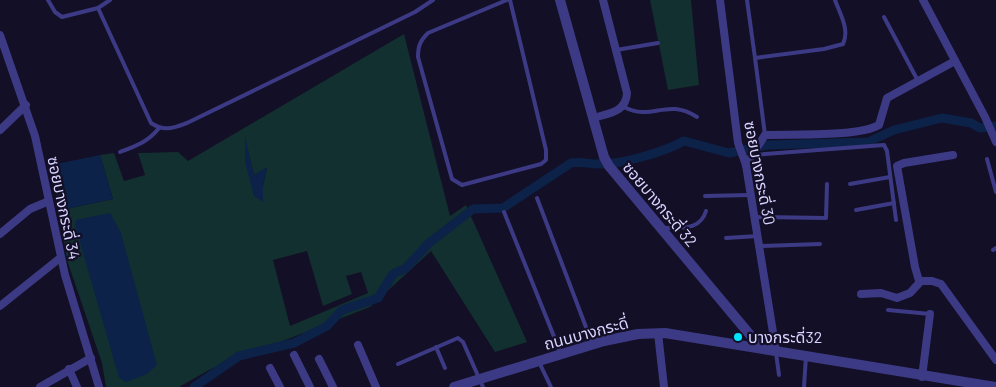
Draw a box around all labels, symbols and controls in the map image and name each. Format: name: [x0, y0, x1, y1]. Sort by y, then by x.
street label: ซอยบางกระดี่ 30: [741, 119, 781, 226]
street label: ซอยบางกระดี่ 34: [44, 154, 86, 261]
street label: ซอยบางกระดี่ 32: [619, 157, 702, 250]
street label: ถนนบางกระดี่: [541, 311, 630, 353]
place label: บางกระดี่32: [748, 326, 822, 346]
marker: บางกระดี่32: [732, 331, 744, 343]

